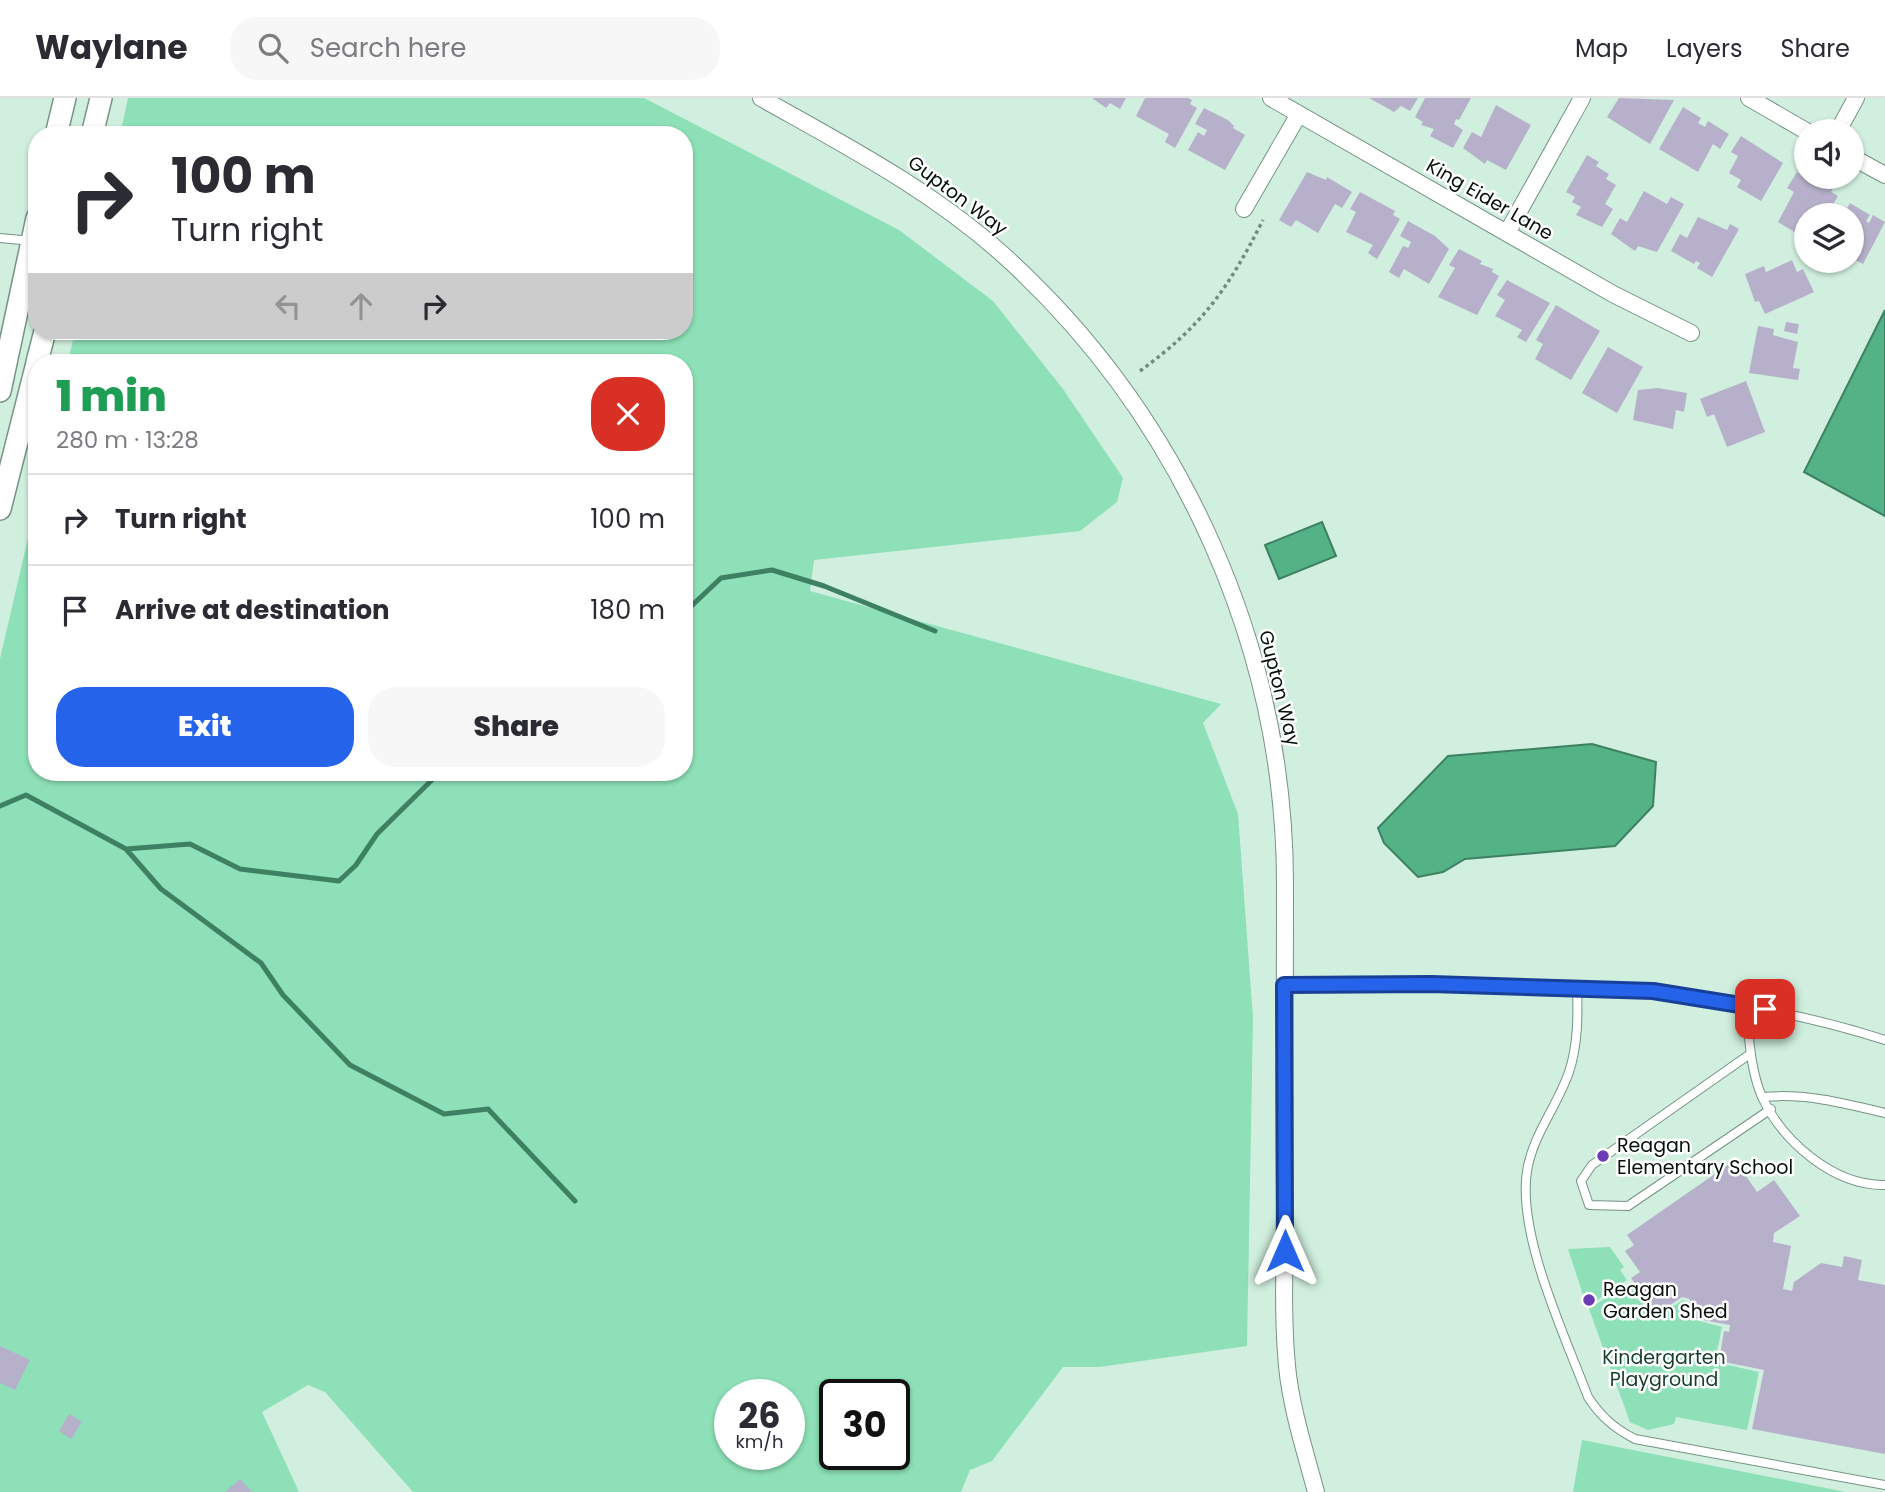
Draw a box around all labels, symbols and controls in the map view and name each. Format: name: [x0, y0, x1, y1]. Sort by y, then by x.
search box: [230, 17, 720, 80]
text: Waylane: [35, 24, 188, 71]
icon: search: [254, 29, 292, 67]
text: Search here: [310, 30, 466, 66]
text: Map: [1575, 32, 1628, 65]
text: Layers: [1666, 32, 1742, 65]
text: Share: [1780, 32, 1850, 65]
map controls: [1794, 119, 1864, 273]
button: sound: [1794, 119, 1864, 189]
text: 100 m: [171, 142, 316, 210]
street label: Gupton Way: [902, 149, 1013, 242]
street label: King Eider Lane: [1421, 152, 1558, 247]
icon: right: [56, 154, 147, 245]
button: layers: [1794, 203, 1864, 273]
text: Turn right: [171, 207, 323, 252]
icon: left: [269, 287, 307, 325]
icon: ahead: [342, 287, 380, 325]
icon: right: [415, 287, 453, 325]
text: 1 min: [56, 367, 167, 426]
button: close: [591, 377, 665, 451]
text: 280 m · 13:28: [56, 424, 199, 456]
icon: right: [56, 501, 94, 539]
text: Turn right: [115, 501, 247, 537]
text: 100 m: [590, 501, 665, 537]
icon: arrive: [56, 592, 94, 630]
text: Arrive at destination: [115, 592, 390, 628]
text: 180 m: [590, 592, 665, 628]
street label: Gupton Way: [1252, 628, 1307, 749]
button: Exit: [56, 687, 354, 767]
button: Share: [368, 687, 665, 767]
pin: [1735, 979, 1795, 1039]
icon: arrive: [1746, 990, 1784, 1028]
place label: Reagan Elementary School: [1617, 1132, 1793, 1181]
marker: Reagan Elementary School: [1595, 1148, 1611, 1164]
position arrow: [1248, 1214, 1322, 1288]
place label: Reagan Garden Shed: [1603, 1276, 1728, 1325]
marker: Reagan Garden Shed: [1581, 1292, 1597, 1308]
park label: Kindergarten Playground: [1602, 1344, 1726, 1393]
speed limit sign: 30: [819, 1379, 910, 1470]
text: 26: [738, 1391, 781, 1440]
text: km/h: [736, 1429, 783, 1454]

